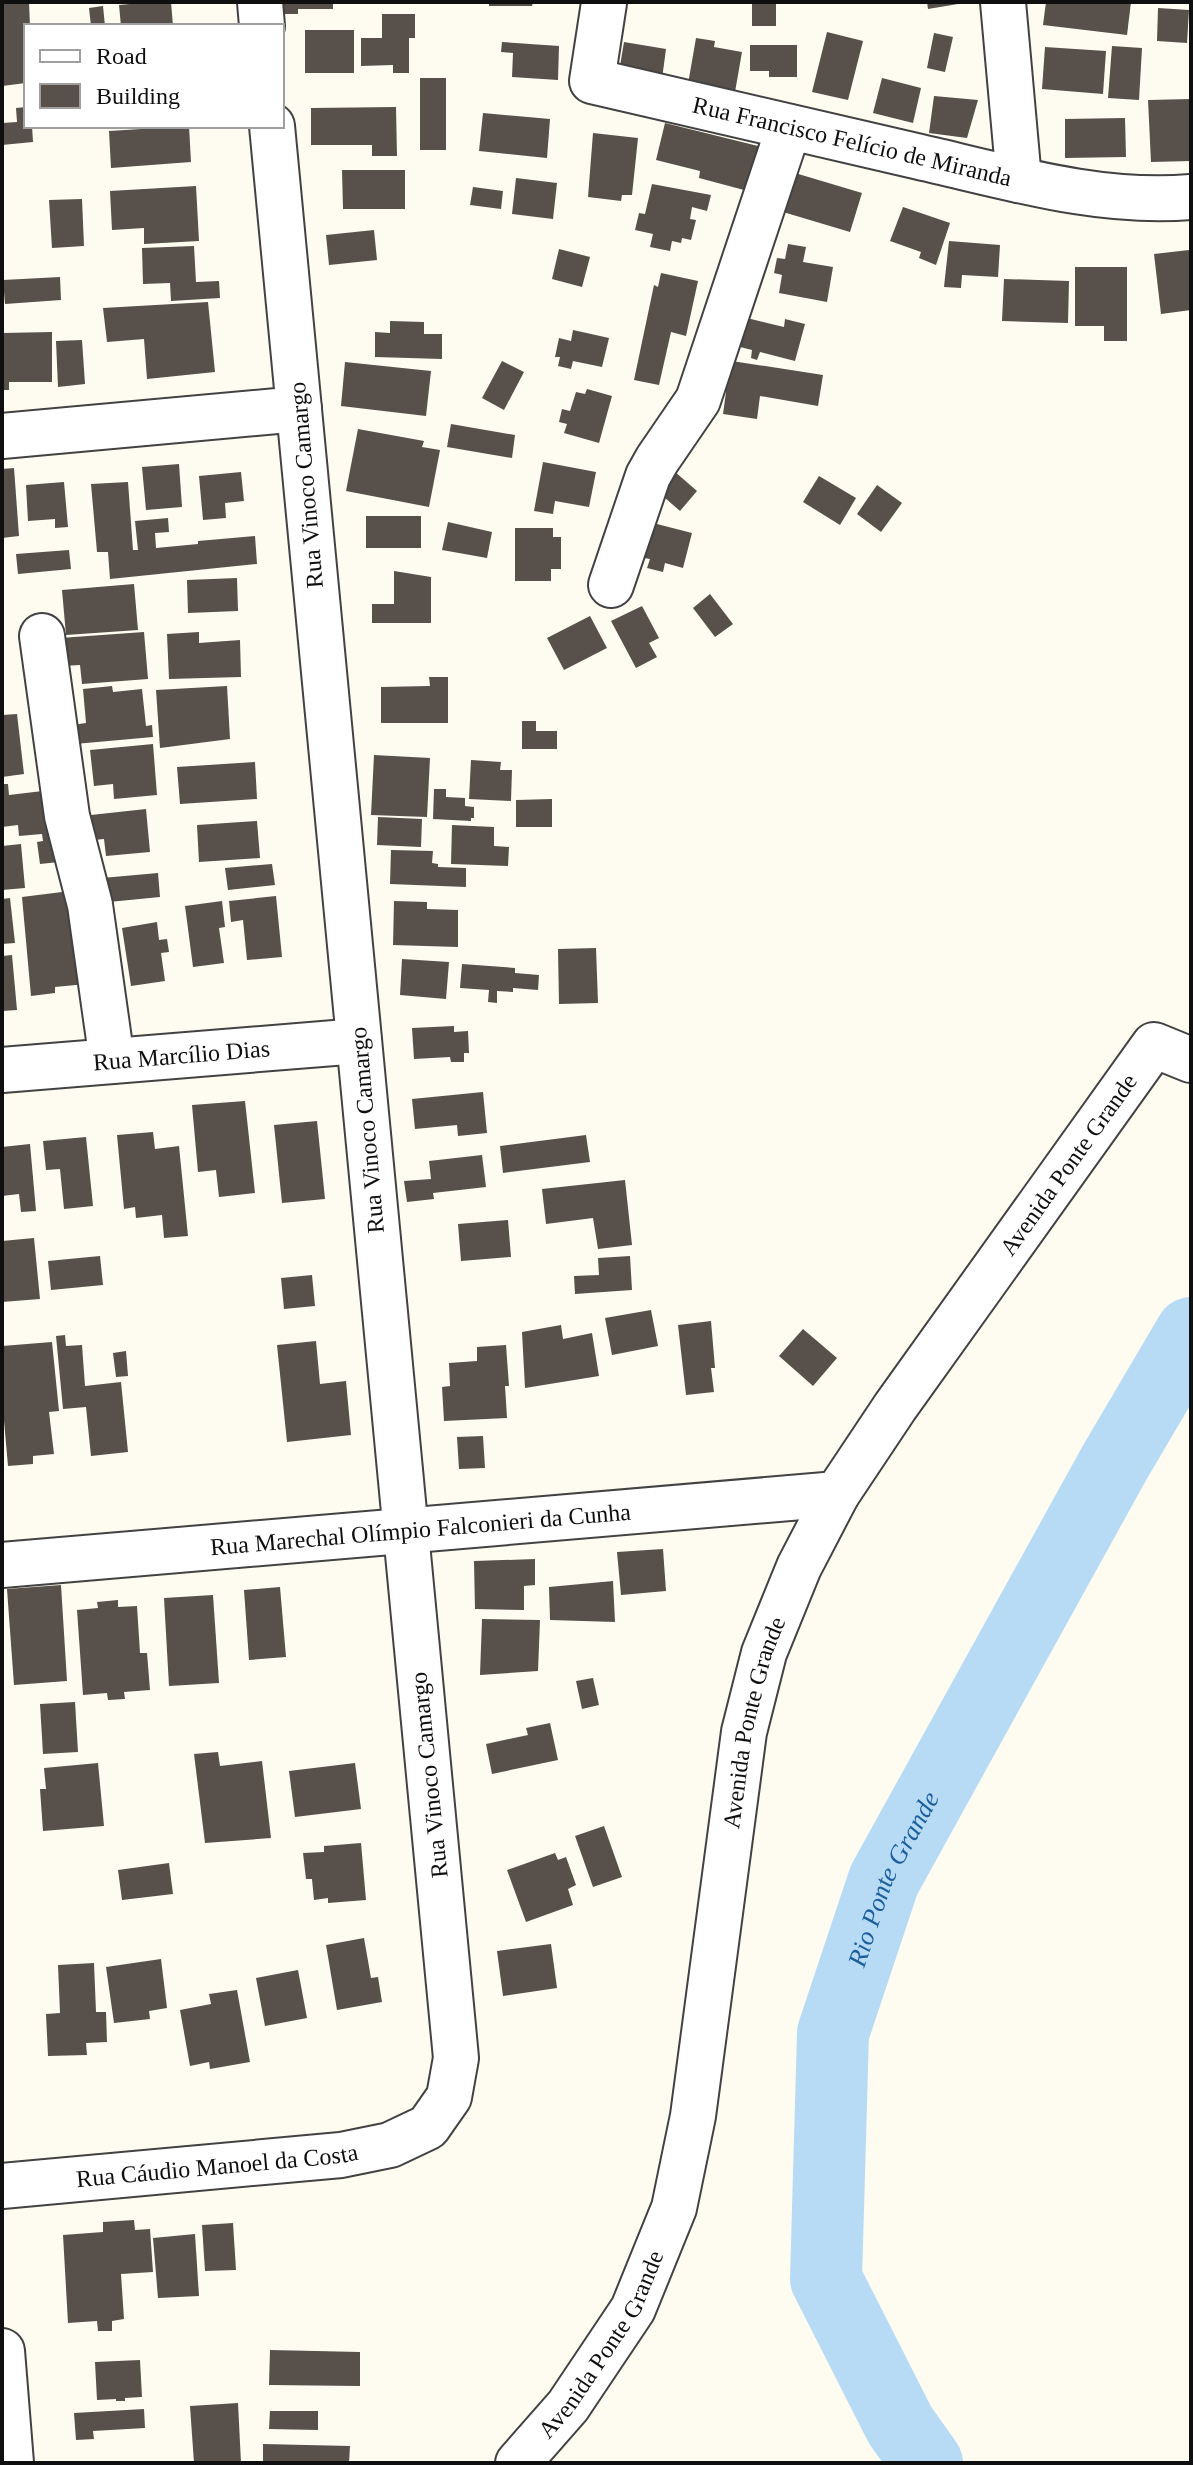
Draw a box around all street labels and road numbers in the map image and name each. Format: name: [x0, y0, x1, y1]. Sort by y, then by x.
street label: Rua Francisco Felício de Miranda: [690, 92, 1014, 191]
street label: Rua Vinoco Camargo: [284, 381, 328, 589]
street label: Rua Vinoco Camargo: [345, 1026, 389, 1234]
street label: Rua Marcílio Dias: [92, 1035, 271, 1076]
street label: Avenida Ponte Grande: [995, 1069, 1142, 1260]
street label: Rua Marechal Olímpio Falconieri da Cunha: [209, 1499, 632, 1560]
street label: Avenida Ponte Grande: [718, 1613, 790, 1830]
street label: Rua Vinoco Camargo: [405, 1671, 453, 1879]
street label: Rua Cáudio Manoel da Costa: [75, 2139, 361, 2192]
street label: Avenida Ponte Grande: [533, 2247, 668, 2443]

